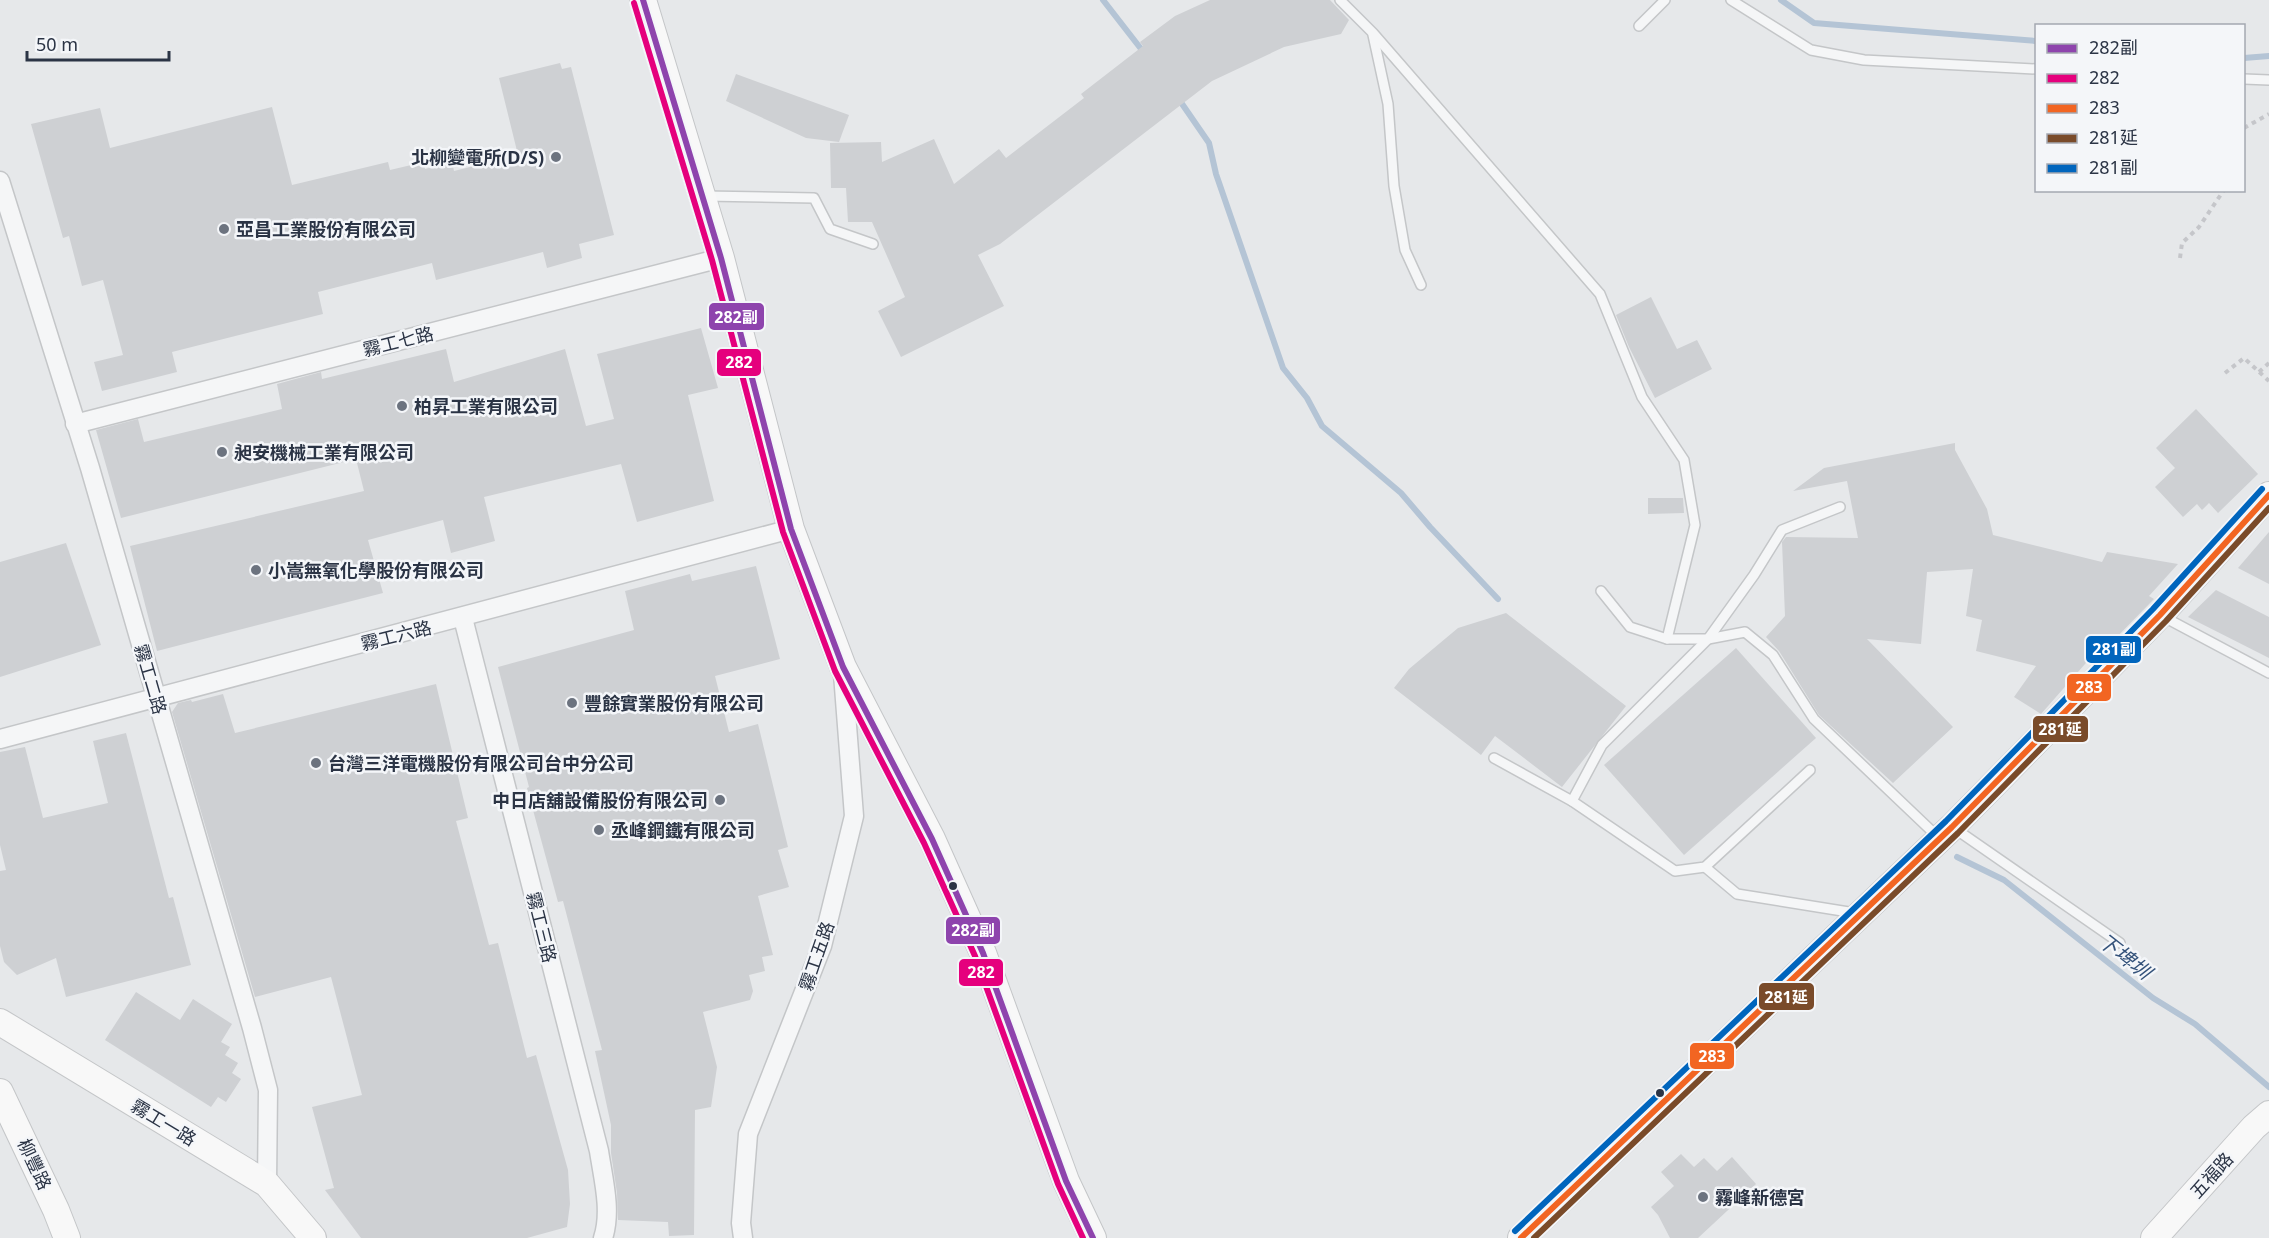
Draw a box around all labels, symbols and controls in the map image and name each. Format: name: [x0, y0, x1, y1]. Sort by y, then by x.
scale bar: [27, 24, 170, 62]
legend: [2035, 24, 2245, 192]
text: 50 m: [36, 32, 78, 56]
text: 282副: [2089, 35, 2138, 59]
text: 282: [2089, 65, 2120, 89]
text: 283: [2089, 95, 2120, 119]
text: 281延: [2089, 125, 2138, 149]
place label: 北柳變電所(D/S): [411, 145, 544, 169]
marker: 北柳變電所(D/S): [549, 150, 563, 164]
text: 281副: [2089, 155, 2138, 179]
place label: 亞昌工業股份有限公司: [236, 217, 416, 241]
marker: 亞昌工業股份有限公司: [217, 222, 231, 236]
line badge: 282副: [708, 302, 765, 331]
text: 282副: [714, 306, 758, 328]
street label: 霧工七路: [360, 321, 436, 361]
line badge: 282: [716, 348, 762, 377]
text: 282: [725, 351, 753, 373]
place label: 柏昇工業有限公司: [414, 394, 558, 418]
marker: 柏昇工業有限公司: [395, 399, 409, 413]
place label: 昶安機械工業有限公司: [234, 440, 414, 464]
marker: 昶安機械工業有限公司: [215, 445, 229, 459]
place label: 小嵩無氧化學股份有限公司: [268, 558, 484, 582]
marker: 小嵩無氧化學股份有限公司: [249, 563, 263, 577]
street label: 霧工六路: [358, 615, 434, 655]
line badge: 281副: [2085, 635, 2142, 664]
text: 281副: [2092, 638, 2136, 660]
street label: 霧工二路: [130, 641, 172, 717]
line badge: 283: [2066, 673, 2112, 702]
text: 283: [2075, 676, 2103, 698]
place label: 豐餘實業股份有限公司: [584, 691, 764, 715]
marker: 豐餘實業股份有限公司: [565, 696, 579, 710]
line badge: 281延: [2032, 715, 2089, 743]
text: 281延: [2038, 718, 2082, 740]
place label: 台灣三洋電機股份有限公司台中分公司: [328, 751, 634, 775]
marker: 台灣三洋電機股份有限公司台中分公司: [309, 756, 323, 770]
place label: 中日店舖設備股份有限公司: [492, 788, 708, 812]
marker: 中日店舖設備股份有限公司: [713, 793, 727, 807]
place label: 丞峰鋼鐵有限公司: [611, 818, 755, 842]
marker: 丞峰鋼鐵有限公司: [592, 823, 606, 837]
unlabelled marker: [947, 880, 959, 892]
street label: 霧工三路: [522, 889, 562, 965]
line badge: 282副: [945, 916, 1001, 945]
street label: 霧工五路: [793, 918, 839, 994]
text: 282副: [951, 919, 995, 941]
water label: 下埤圳: [2093, 927, 2159, 987]
line badge: 282: [958, 958, 1004, 987]
text: 282: [967, 961, 995, 983]
line badge: 281延: [1758, 982, 1815, 1011]
text: 281延: [1764, 986, 1808, 1008]
line badge: 283: [1689, 1042, 1735, 1070]
text: 283: [1698, 1045, 1726, 1067]
unlabelled marker: [1654, 1087, 1666, 1099]
street label: 霧工一路: [127, 1093, 201, 1151]
street label: 柳豐路: [13, 1134, 57, 1194]
street label: 五福路: [2184, 1147, 2238, 1203]
place label: 霧峰新德宮: [1715, 1185, 1805, 1209]
marker: 霧峰新德宮: [1696, 1190, 1710, 1204]

